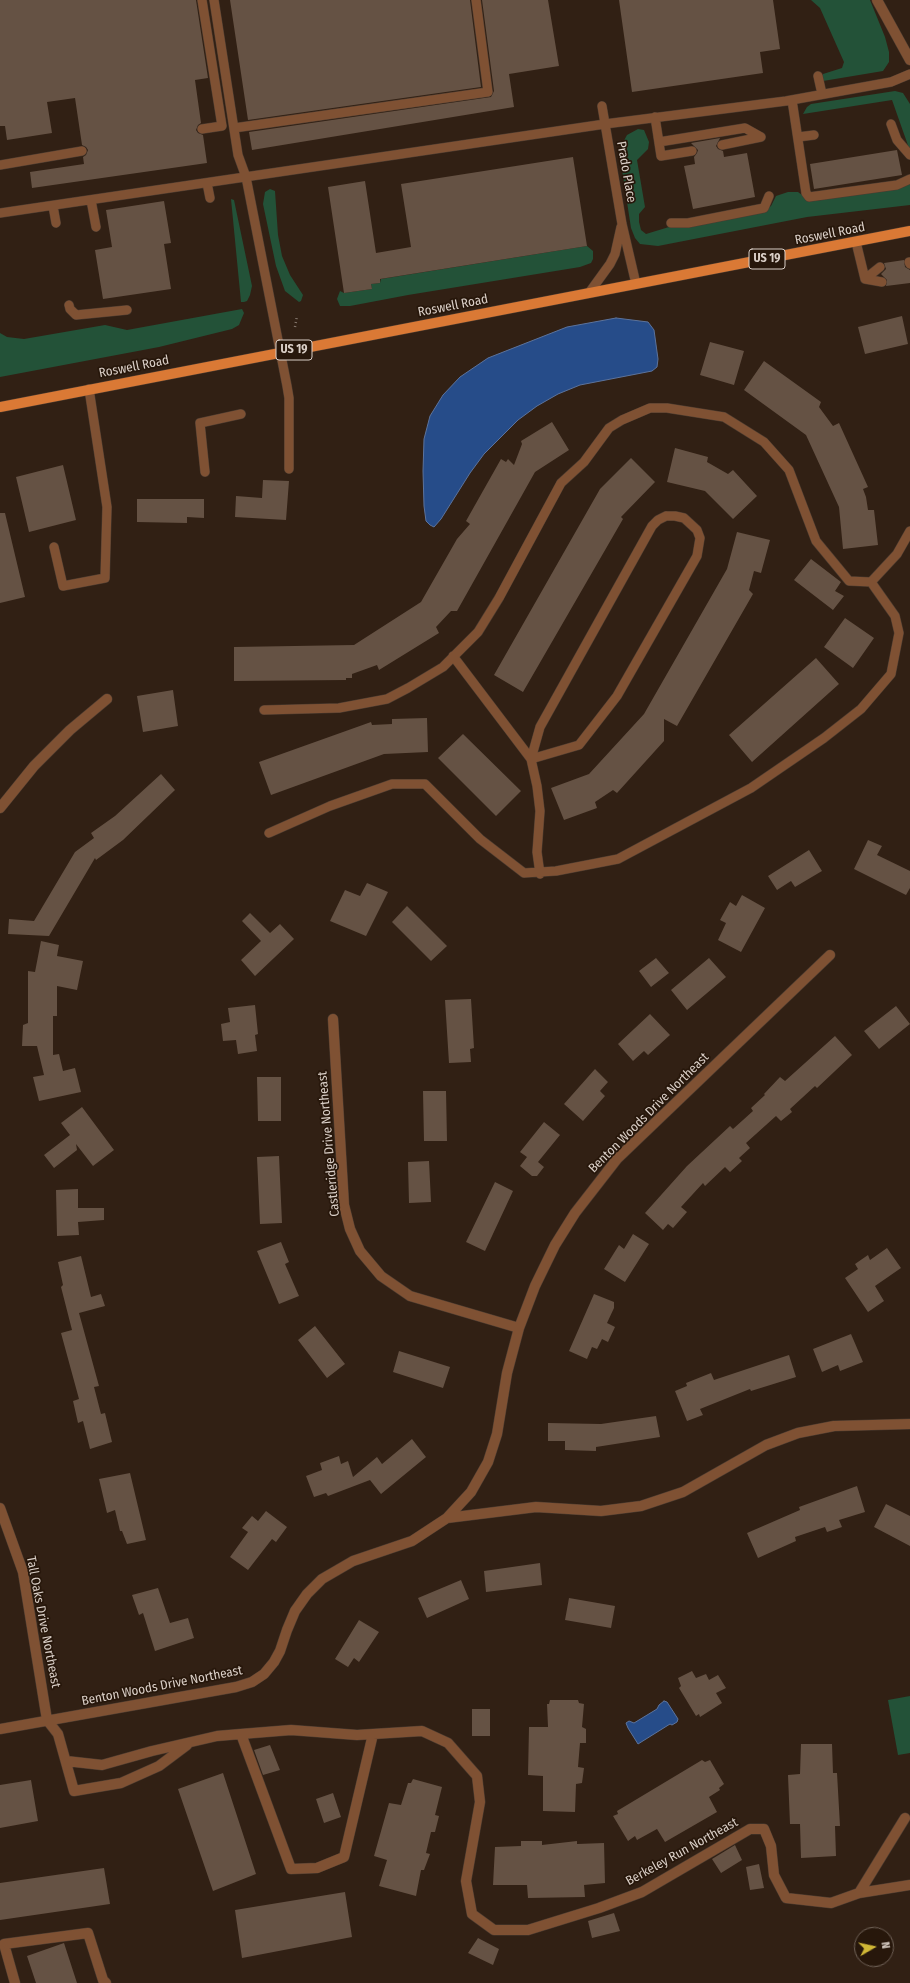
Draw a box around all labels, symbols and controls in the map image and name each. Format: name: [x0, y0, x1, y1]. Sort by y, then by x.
street label: Prado Place: [613, 140, 639, 204]
street label: Roswell Road: [794, 220, 866, 248]
road number: US 19: [749, 249, 785, 269]
street label: Roswell Road: [417, 292, 489, 320]
road number: US 19: [276, 340, 312, 360]
street label: Roswell Road: [98, 353, 170, 381]
street label: Benton Woods Drive Northeast: [586, 1050, 712, 1176]
street label: Castleridge Drive Northeast: [315, 1071, 343, 1217]
street label: Tall Oaks Drive Northeast: [23, 1555, 63, 1689]
street label: Benton Woods Drive Northeast: [80, 1663, 244, 1709]
street label: Berkeley Run Northeast: [623, 1815, 741, 1889]
north arrow: [854, 1927, 894, 1967]
text: N: [878, 1941, 892, 1949]

